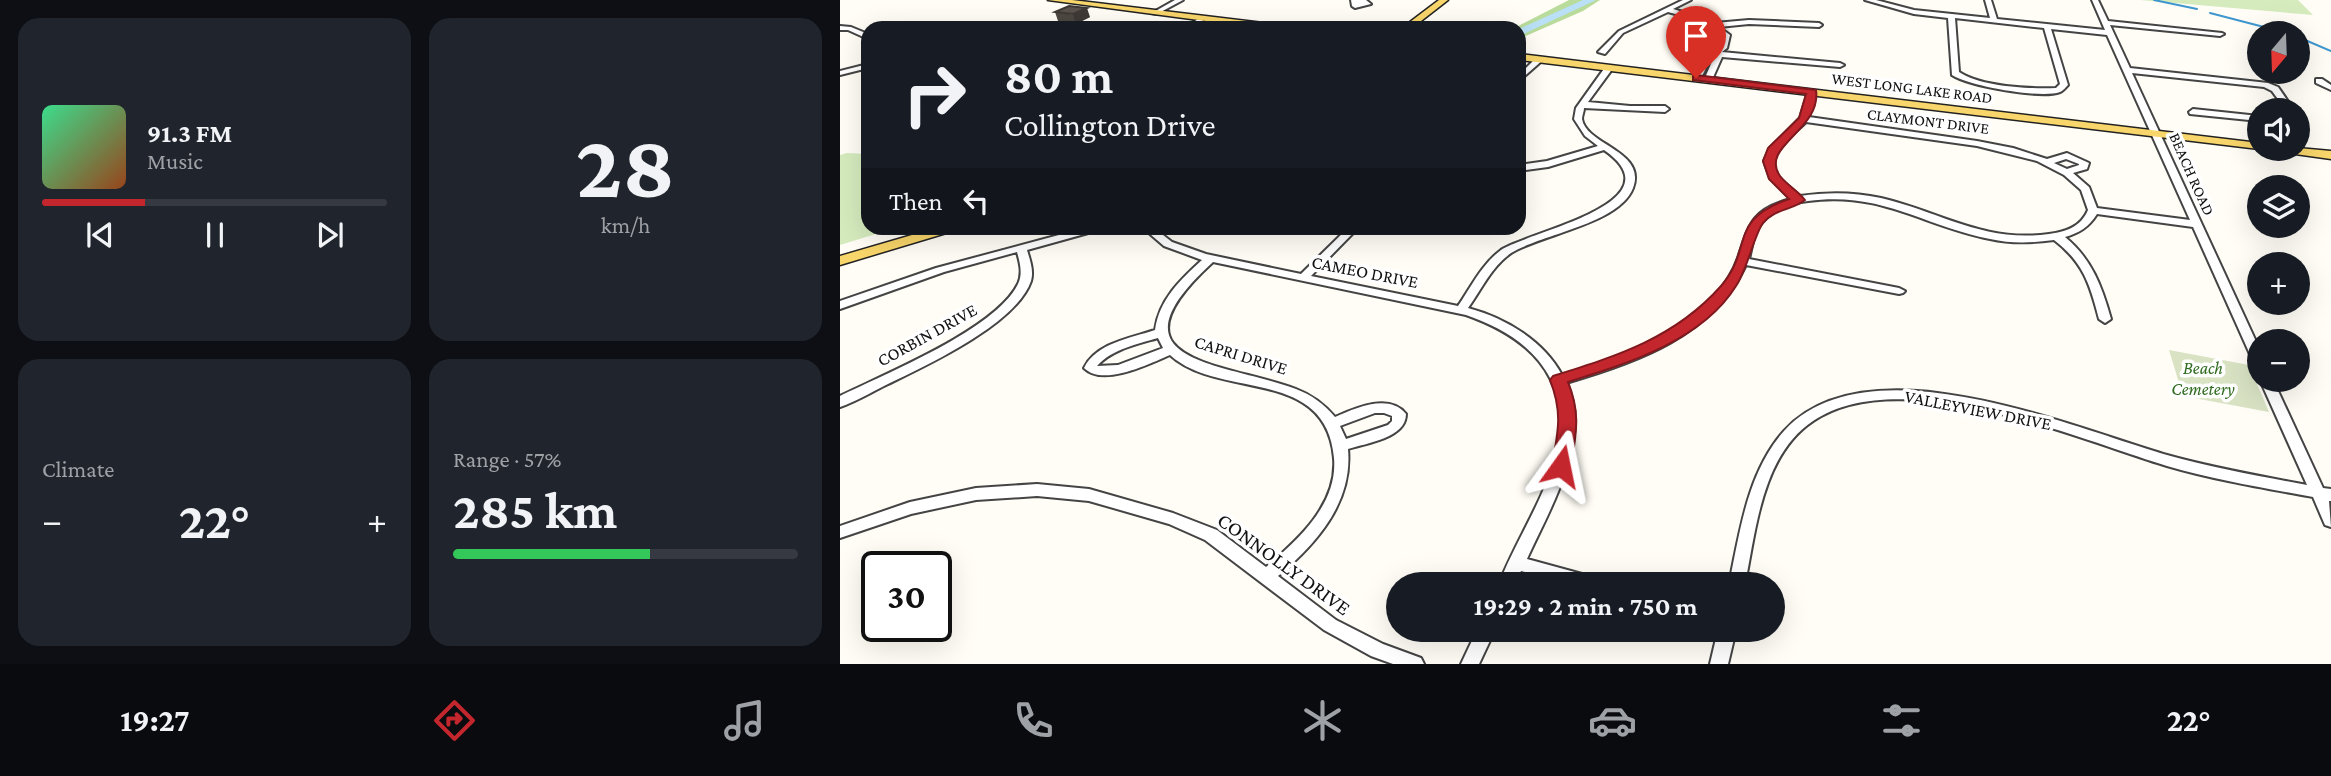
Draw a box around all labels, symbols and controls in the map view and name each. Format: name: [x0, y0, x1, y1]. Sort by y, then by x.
pin: [1666, 6, 1726, 78]
icon: arrive: [1677, 17, 1715, 55]
north arrow: [2247, 21, 2310, 84]
map controls: [2247, 21, 2310, 392]
icon: right: [889, 49, 980, 140]
text: 80 m: [1004, 49, 1113, 104]
street label: WEST LONG LAKE ROAD: [1831, 70, 1993, 106]
button: sound: [2247, 98, 2310, 161]
street label: CLAYMONT DRIVE: [1866, 105, 1990, 137]
text: Collington Drive: [1004, 107, 1215, 143]
text: 28: [576, 115, 675, 217]
text: 91.3 FM: [147, 119, 232, 148]
street label: BEACH ROAD: [2166, 130, 2218, 218]
text: Music: [147, 148, 203, 174]
button: layers: [2247, 175, 2310, 238]
icon: left: [957, 182, 995, 220]
text: Then: [889, 187, 943, 216]
text: km/h: [601, 212, 650, 238]
icon: previous: [81, 216, 119, 254]
icon: pause: [196, 216, 234, 254]
icon: next: [311, 216, 349, 254]
street label: CAMEO DRIVE: [1310, 252, 1420, 292]
button: +: [2247, 252, 2310, 315]
street label: CORBIN DRIVE: [874, 299, 980, 371]
button: −: [2247, 329, 2310, 392]
street label: CAPRI DRIVE: [1192, 331, 1290, 379]
park label: Beach Cemetery: [2171, 358, 2235, 399]
street label: VALLEYVIEW DRIVE: [1903, 386, 2053, 434]
position arrow: [1524, 429, 1598, 503]
text: Range · 57%: [453, 446, 562, 472]
text: Climate: [42, 456, 114, 482]
text: 285 km: [453, 481, 617, 539]
text: 22°: [179, 491, 250, 549]
text: −: [42, 499, 62, 541]
text: +: [367, 499, 387, 541]
street label: CONNOLLY DRIVE: [1213, 508, 1355, 620]
speed limit sign: 30: [861, 551, 952, 642]
text: 19:29 · 2 min · 750 m: [1473, 592, 1698, 621]
icon: directions: [430, 696, 479, 745]
icon: music: [720, 696, 769, 745]
icon: phone: [1009, 696, 1058, 745]
icon: climate: [1298, 696, 1347, 745]
icon: car: [1588, 696, 1637, 745]
icon: filters: [1877, 696, 1926, 745]
text: 19:27: [120, 702, 190, 738]
text: 22°: [2167, 702, 2211, 738]

